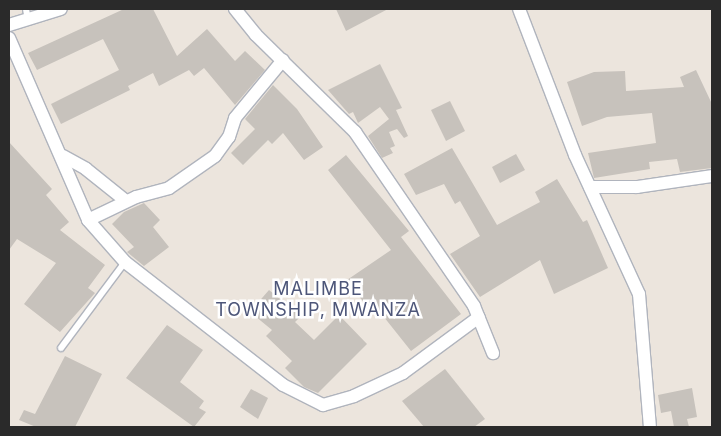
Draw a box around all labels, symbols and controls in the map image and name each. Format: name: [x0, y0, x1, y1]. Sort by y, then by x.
district label: MALIMBE TOWNSHIP, MWANZA: [213, 279, 423, 322]

